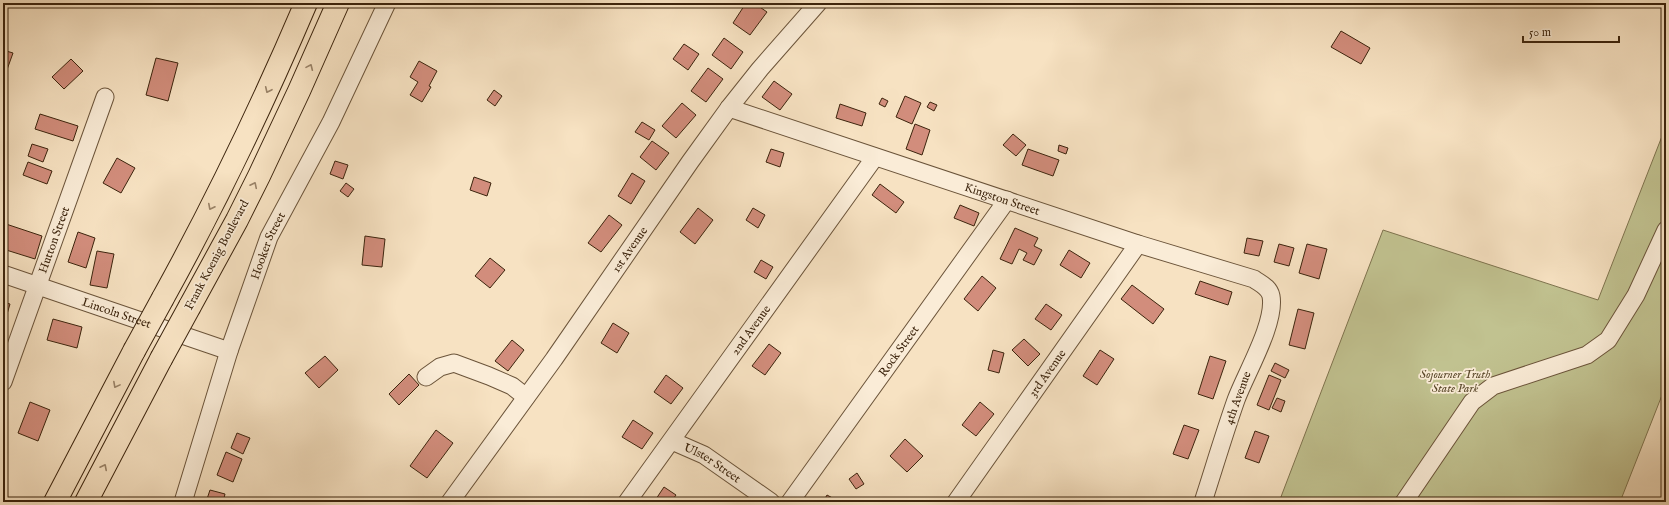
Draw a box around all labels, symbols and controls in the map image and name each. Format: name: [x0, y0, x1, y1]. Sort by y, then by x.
scale bar: [1523, 18, 1619, 44]
text: 50 m: [1529, 25, 1551, 40]
one-way arrow: [305, 64, 313, 72]
one-way arrow: [265, 86, 273, 93]
street label: Kingston Street: [963, 179, 1042, 218]
one-way arrow: [250, 182, 257, 189]
street label: Frank Koenig Boulevard: [182, 197, 253, 313]
one-way arrow: [208, 203, 216, 210]
street label: Hutton Street: [35, 204, 73, 275]
street label: Hooker Street: [247, 209, 289, 282]
street label: 1st Avenue: [609, 223, 651, 275]
street label: Lincoln Street: [80, 294, 153, 331]
street label: 2nd Avenue: [728, 302, 774, 358]
street label: Rock Street: [875, 322, 922, 380]
street label: 3rd Avenue: [1025, 346, 1069, 400]
park label: Sojourner Truth State Park: [1420, 367, 1490, 396]
street label: 4th Avenue: [1221, 369, 1255, 427]
one-way arrow: [113, 381, 121, 388]
street label: Ulster Street: [682, 440, 744, 486]
one-way arrow: [99, 464, 107, 472]

